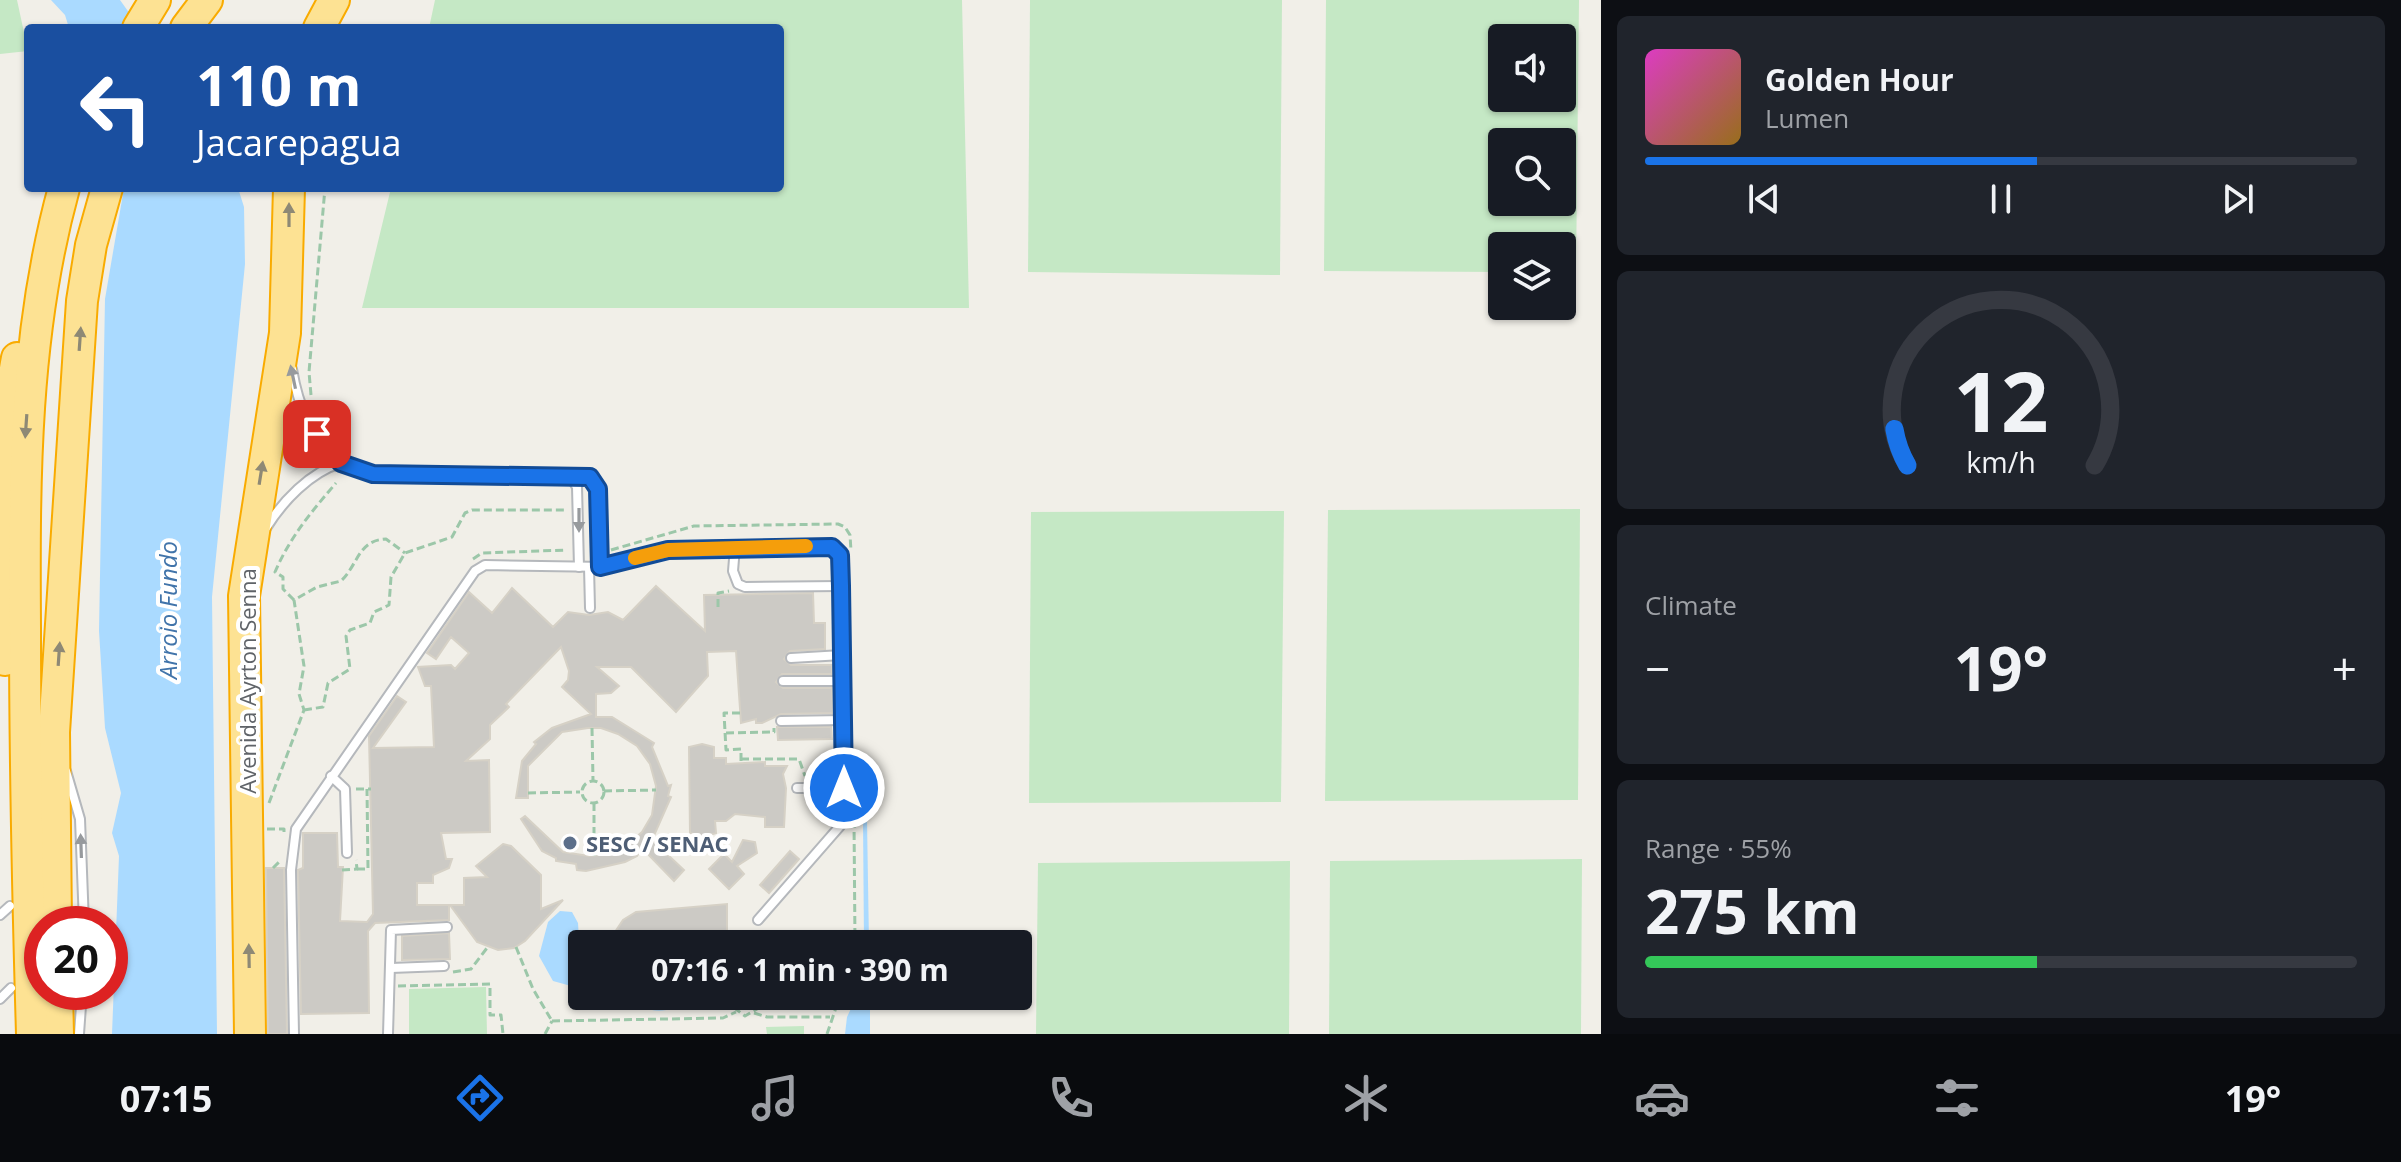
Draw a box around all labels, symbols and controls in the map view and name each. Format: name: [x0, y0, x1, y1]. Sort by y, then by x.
map controls: [1488, 24, 1576, 320]
button: sound: [1488, 24, 1576, 112]
text: 110 m: [196, 46, 362, 122]
icon: left: [64, 56, 168, 160]
text: Golden Hour: [1765, 59, 1954, 100]
text: Lumen: [1765, 100, 1849, 136]
text: Jacarepagua: [196, 118, 402, 167]
button: search: [1488, 128, 1576, 216]
icon: previous: [1742, 177, 1786, 221]
icon: pause: [1979, 177, 2023, 221]
icon: next: [2216, 177, 2260, 221]
one-way arrow: [283, 202, 295, 227]
button: layers: [1488, 232, 1576, 320]
one-way arrow: [74, 326, 87, 351]
text: 12: [1953, 342, 2049, 455]
one-way arrow: [286, 364, 299, 389]
pin: [283, 400, 351, 468]
icon: arrive: [295, 412, 339, 456]
one-way arrow: [19, 414, 32, 439]
text: km/h: [1966, 442, 2036, 481]
one-way arrow: [255, 461, 268, 486]
one-way arrow: [573, 508, 585, 533]
water label: Arroio Fundo: [151, 541, 184, 681]
street label: Avenida Ayrton Senna: [232, 568, 262, 794]
text: Climate: [1645, 587, 1737, 623]
text: 19°: [1954, 627, 2048, 709]
text: −: [1645, 638, 1670, 698]
text: +: [2332, 638, 2357, 698]
one-way arrow: [53, 641, 66, 666]
position arrow: [802, 746, 886, 830]
place label: SESC / SENAC: [586, 828, 729, 858]
text: Range · 55%: [1645, 830, 1792, 866]
one-way arrow: [75, 833, 88, 858]
marker: SESC / SENAC: [561, 834, 579, 852]
text: 275 km: [1645, 870, 1860, 952]
speed limit sign: 20: [24, 906, 128, 1010]
one-way arrow: [243, 943, 255, 968]
text: 07:16 · 1 min · 390 m: [651, 949, 949, 990]
icon: directions: [452, 1070, 508, 1126]
icon: music: [747, 1070, 803, 1126]
icon: phone: [1043, 1070, 1099, 1126]
icon: climate: [1338, 1070, 1394, 1126]
icon: car: [1634, 1070, 1690, 1126]
icon: filters: [1929, 1070, 1985, 1126]
text: 07:15: [120, 1074, 212, 1123]
text: 19°: [2225, 1074, 2281, 1123]

